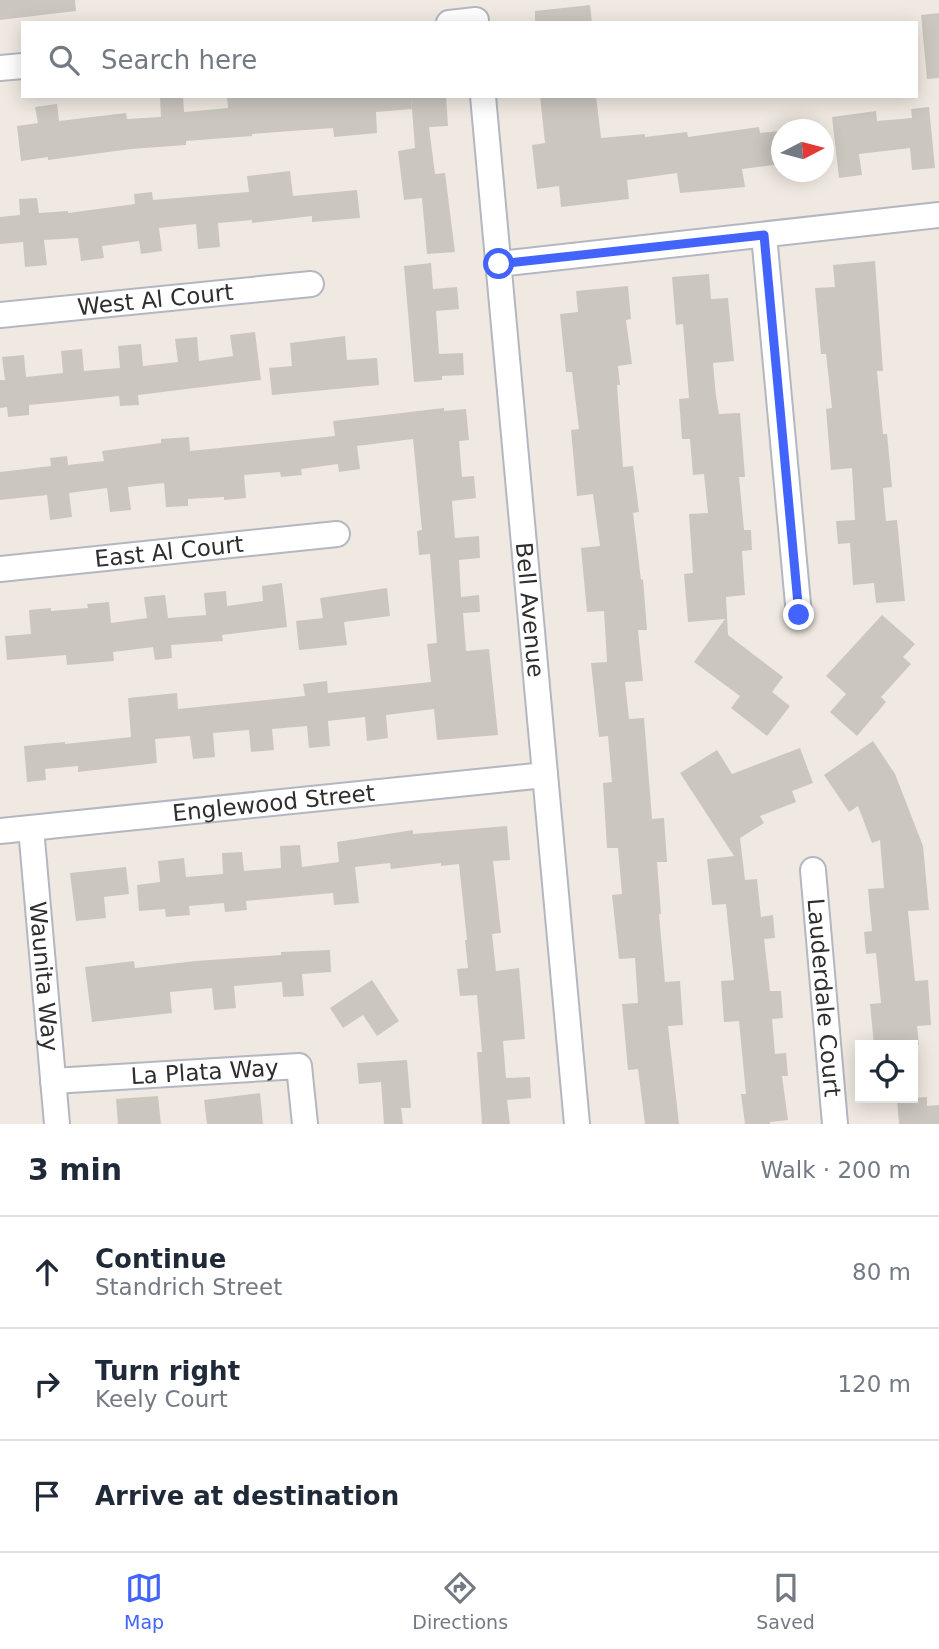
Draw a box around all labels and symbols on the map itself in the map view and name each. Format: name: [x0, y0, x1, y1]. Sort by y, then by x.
north arrow: [771, 119, 834, 182]
route start: [483, 248, 514, 279]
street label: West Al Court: [76, 279, 234, 320]
street label: East Al Court: [93, 531, 245, 572]
street label: Bell Avenue: [511, 541, 549, 679]
route end: [783, 599, 814, 630]
street label: Englewood Street: [171, 780, 376, 826]
street label: Lauderdale Court: [803, 897, 846, 1098]
street label: Waunita Way: [25, 900, 64, 1052]
street label: La Plata Way: [130, 1054, 279, 1089]

